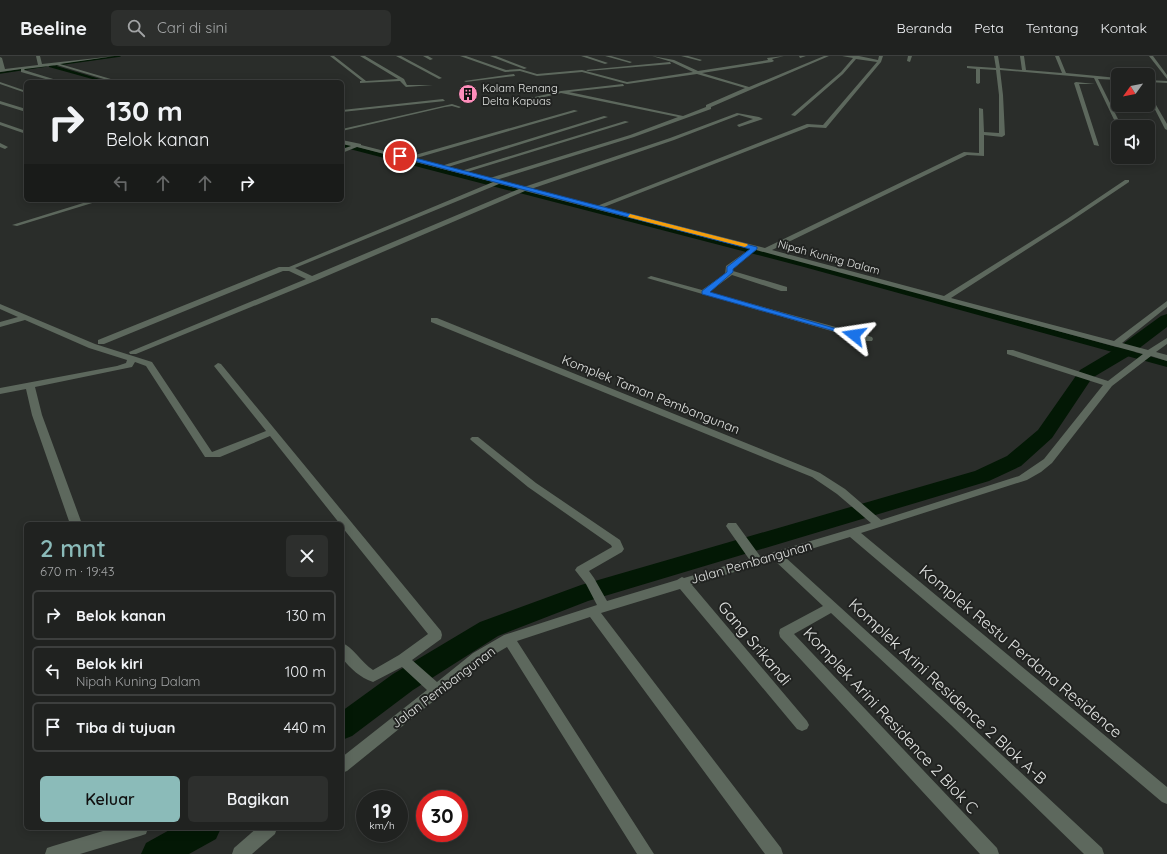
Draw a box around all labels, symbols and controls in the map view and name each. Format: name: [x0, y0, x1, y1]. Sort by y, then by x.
search box: [111, 10, 391, 46]
text: Beeline: [20, 16, 87, 40]
icon: search: [125, 17, 147, 39]
text: Cari di sini: [157, 18, 228, 37]
text: Beranda: [897, 19, 952, 37]
text: Peta: [974, 19, 1004, 37]
text: Tentang: [1026, 19, 1079, 37]
text: Kontak: [1101, 19, 1147, 37]
north arrow: [1111, 68, 1155, 112]
map controls: [1111, 68, 1155, 164]
place label: Kolam Renang Delta Kapuas: [482, 81, 558, 108]
building icon: Kolam Renang Delta Kapuas: [457, 83, 479, 105]
text: 130 m: [106, 93, 183, 128]
icon: right: [40, 96, 92, 148]
button: sound: [1111, 120, 1155, 164]
text: Belok kanan: [106, 128, 209, 151]
pin: [383, 139, 417, 173]
icon: arrive: [389, 145, 411, 167]
icon: left: [110, 172, 132, 194]
icon: ahead: [152, 172, 174, 194]
icon: ahead: [194, 172, 216, 194]
icon: right: [236, 172, 258, 194]
street label: Nipah Kuning Dalam: [776, 237, 882, 277]
position arrow: [833, 314, 875, 356]
street label: Komplek Taman Pembangunan: [560, 351, 742, 437]
text: 2 mnt: [40, 533, 106, 563]
button: close: [286, 535, 328, 577]
street label: Jalan Pembangunan: [688, 537, 814, 587]
street label: Komplek Restu Perdana Residence: [915, 560, 1127, 742]
text: 670 m · 19:43: [40, 563, 115, 579]
street label: Komplek Arini Residence 2 Blok A-B: [845, 594, 1051, 788]
street label: Gang Srikandi: [714, 597, 796, 689]
icon: right: [42, 604, 64, 626]
text: Belok kanan: [76, 606, 166, 625]
text: 130 m: [286, 606, 326, 625]
street label: Komplek Arini Residence 2 Blok C: [799, 623, 983, 817]
street label: Jalan Pembangunan: [388, 643, 498, 731]
text: Belok kiri: [76, 654, 143, 673]
icon: left: [42, 660, 64, 682]
text: 100 m: [285, 662, 326, 681]
text: Nipah Kuning Dalam: [76, 673, 200, 689]
icon: arrive: [42, 716, 64, 738]
text: Tiba di tujuan: [76, 718, 175, 737]
text: 440 m: [283, 718, 326, 737]
button: Keluar: [40, 776, 180, 822]
button: Bagikan: [188, 776, 328, 822]
speed limit sign: 30: [416, 790, 468, 842]
text: 19: [372, 798, 392, 823]
text: km/h: [369, 819, 395, 832]

